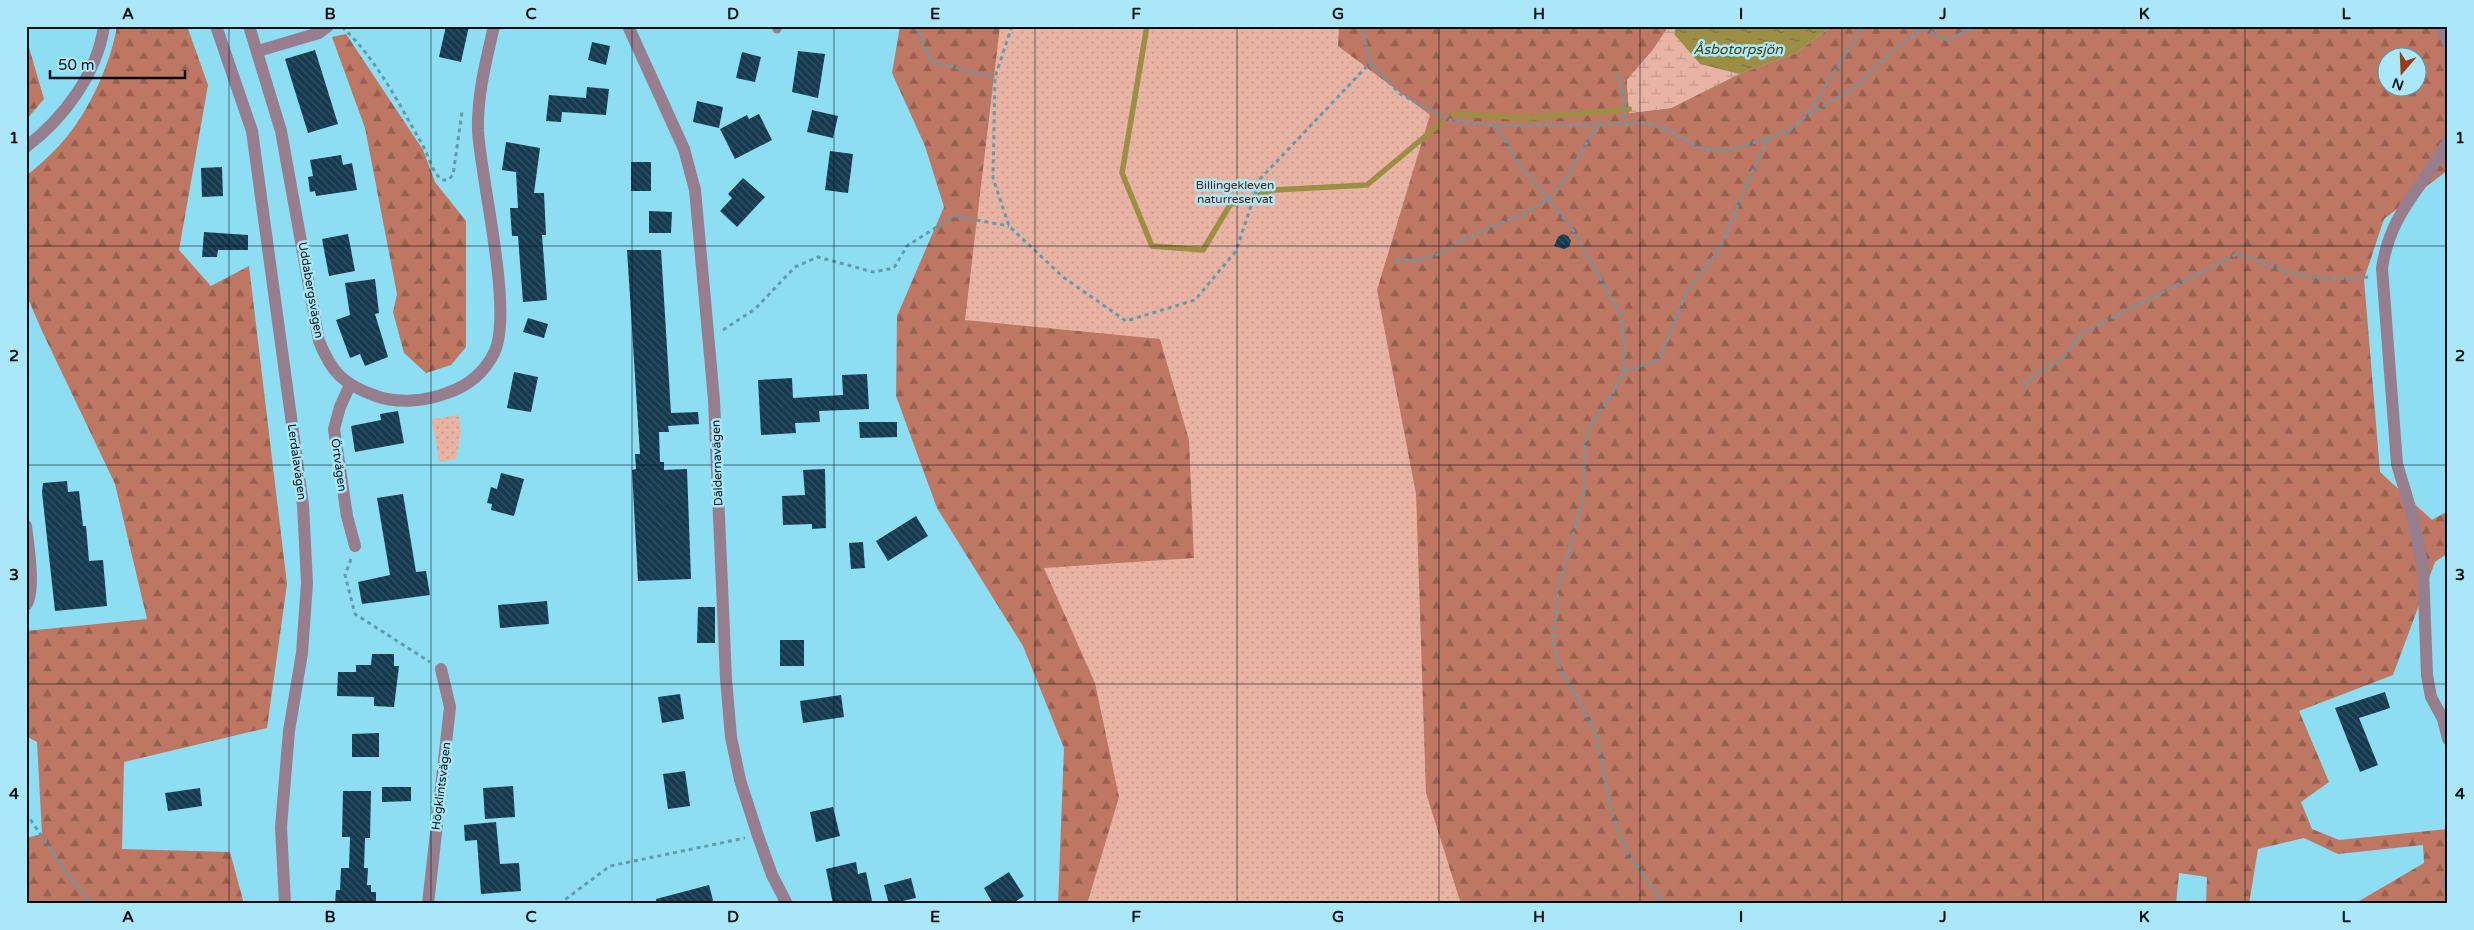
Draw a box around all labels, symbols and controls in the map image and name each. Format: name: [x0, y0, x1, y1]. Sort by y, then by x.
text: A: [122, 4, 134, 24]
text: B: [324, 4, 336, 24]
text: C: [525, 4, 537, 24]
text: D: [727, 4, 739, 24]
text: E: [930, 4, 940, 24]
text: F: [1131, 4, 1141, 24]
text: G: [1332, 4, 1344, 24]
text: H: [1533, 4, 1545, 24]
text: I: [1739, 4, 1743, 24]
text: J: [1938, 4, 1947, 24]
text: K: [2139, 4, 2150, 24]
text: L: [2341, 4, 2351, 24]
water label: Åsbotorpsjön: [1693, 41, 1783, 58]
scale bar: [50, 48, 185, 80]
north arrow: [2376, 48, 2426, 98]
text: 50 m: [58, 56, 95, 74]
text: N: [2390, 74, 2406, 94]
text: 1: [9, 128, 19, 148]
text: 1: [2455, 128, 2465, 148]
park label: Billingekleven naturreservat: [1196, 178, 1274, 206]
street label: Uddabergsvägen: [296, 241, 326, 339]
text: 2: [9, 346, 19, 366]
text: 2: [2455, 346, 2465, 366]
street label: Däldernavägen: [708, 420, 726, 506]
street label: Lerdalavägen: [285, 423, 309, 501]
street label: Örtvägen: [328, 438, 350, 492]
text: 3: [9, 565, 19, 585]
text: 3: [2455, 565, 2465, 585]
street label: Högklintsvägen: [429, 741, 453, 831]
text: 4: [9, 784, 19, 804]
text: 4: [2455, 784, 2465, 804]
text: A: [122, 907, 134, 927]
text: B: [324, 907, 336, 927]
text: C: [525, 907, 537, 927]
text: D: [727, 907, 739, 927]
text: E: [930, 907, 940, 927]
text: F: [1131, 907, 1141, 927]
text: G: [1332, 907, 1344, 927]
text: H: [1533, 907, 1545, 927]
text: I: [1739, 907, 1743, 927]
text: J: [1938, 907, 1947, 927]
text: K: [2139, 907, 2150, 927]
text: L: [2341, 907, 2351, 927]

